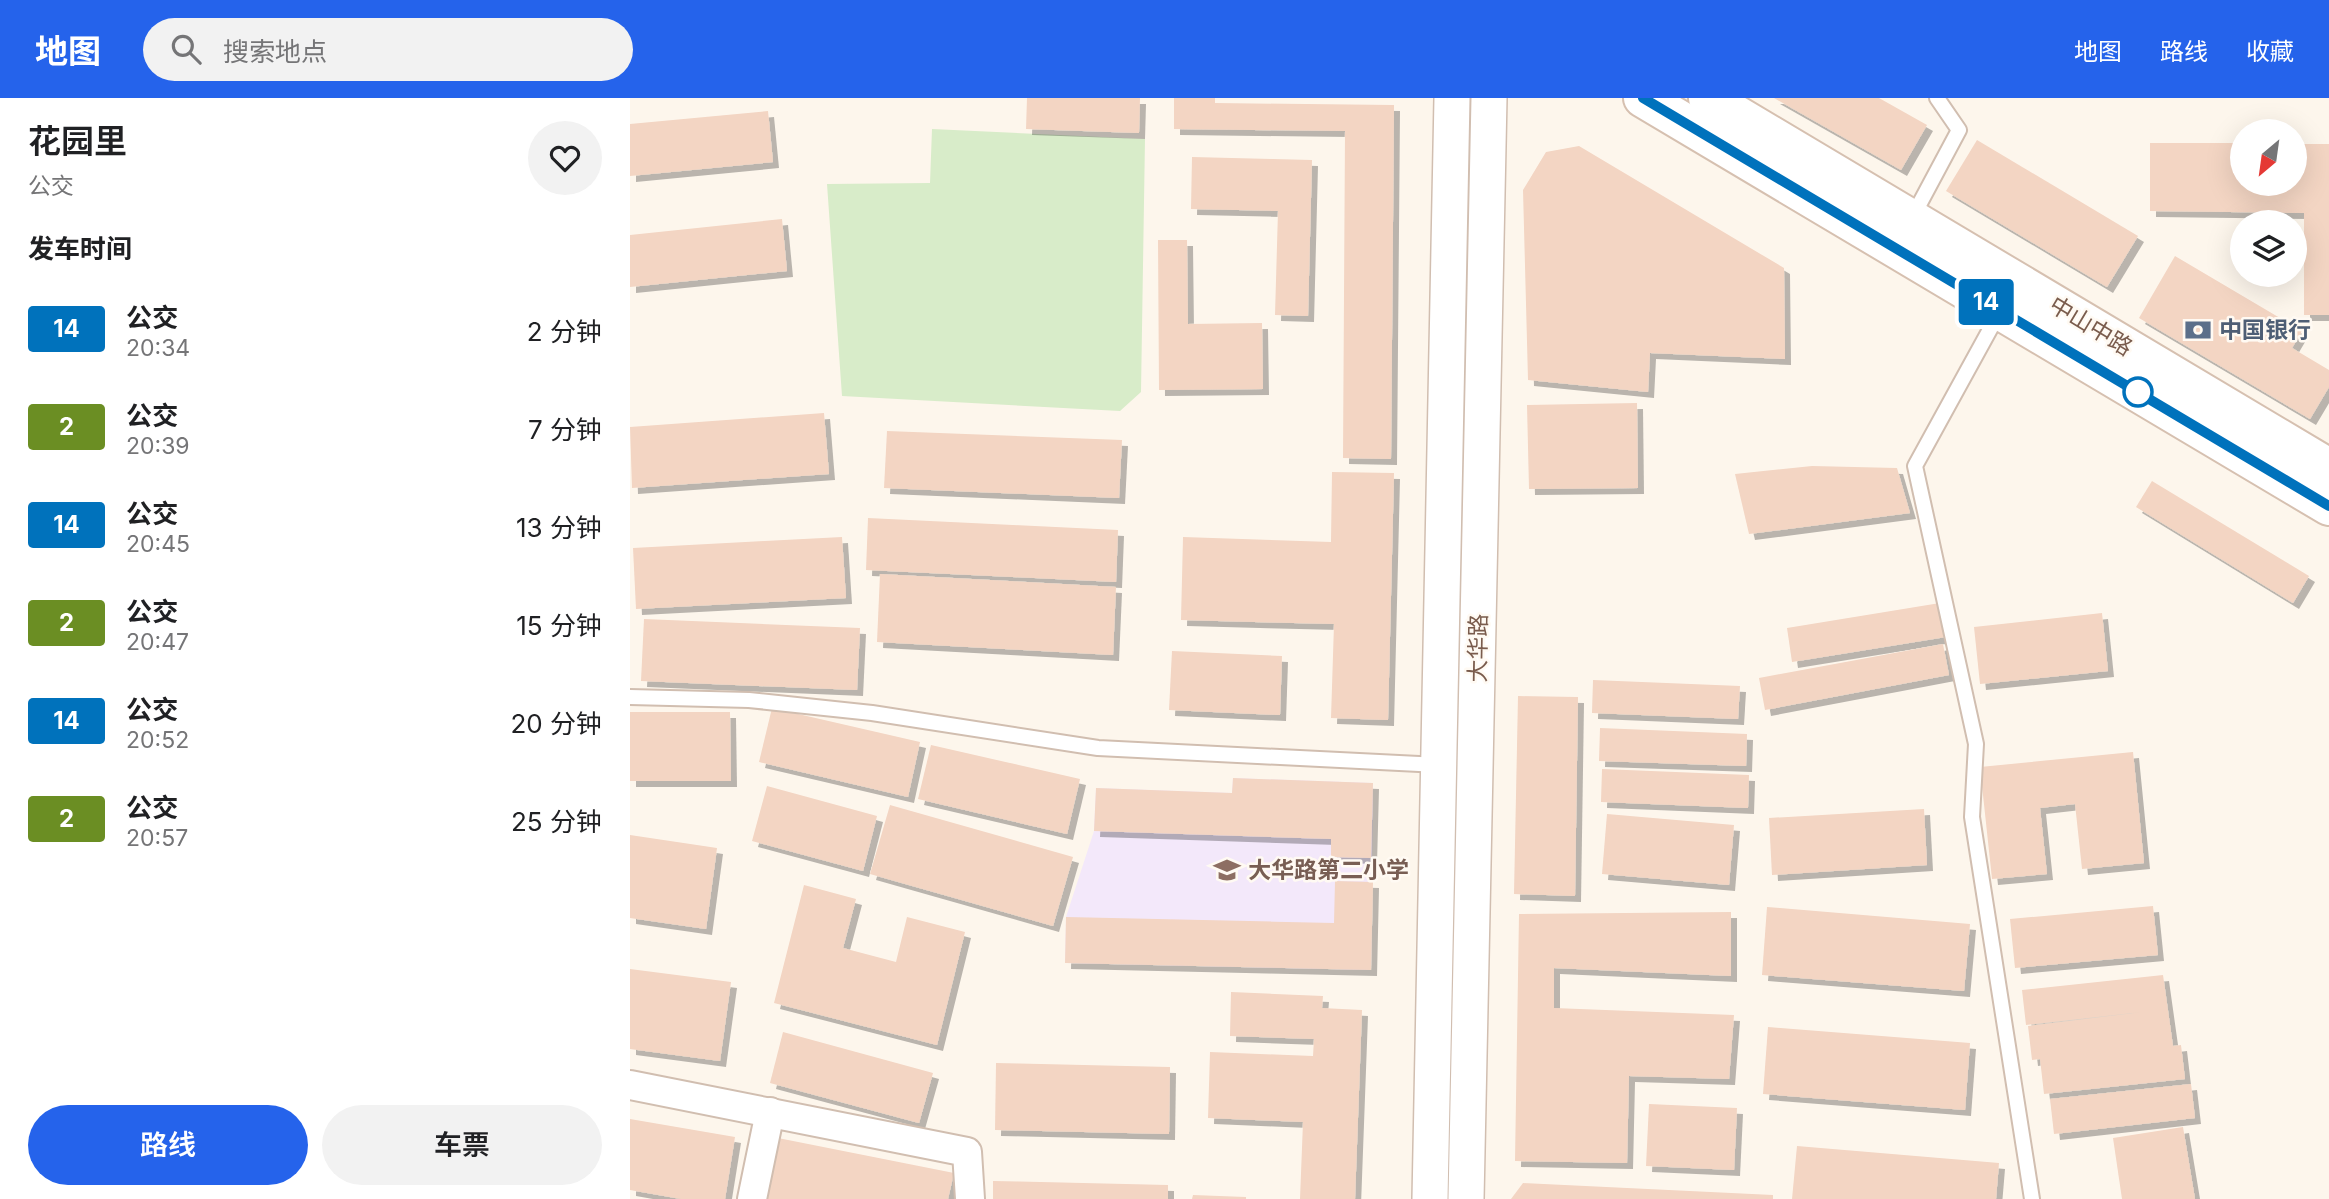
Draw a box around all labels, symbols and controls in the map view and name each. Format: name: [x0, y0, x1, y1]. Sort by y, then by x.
search box: [143, 18, 633, 81]
icon: search: [167, 30, 205, 68]
text: 地图: [35, 31, 101, 71]
text: 搜索地点: [223, 36, 327, 67]
text: 地图: [2074, 37, 2122, 66]
text: 路线: [2160, 37, 2208, 66]
text: 收藏: [2246, 37, 2294, 66]
north arrow: [2230, 119, 2306, 196]
map controls: [2230, 119, 2307, 287]
text: 花园里: [28, 121, 127, 161]
button: heart: [528, 121, 602, 195]
text: 公交: [28, 172, 74, 200]
button: layers: [2230, 210, 2307, 287]
text: 发车时间: [28, 233, 132, 264]
line badge: 14: [1954, 279, 2018, 325]
text: 14: [1973, 287, 1999, 316]
street label: 中山中路: [2044, 290, 2138, 362]
text: 公交: [126, 302, 178, 333]
text: 14: [53, 314, 80, 343]
bank icon: 中国银行: [2183, 315, 2213, 345]
text: 2 分钟: [527, 316, 602, 347]
place label: 中国银行: [2219, 316, 2311, 344]
text: 20:34: [126, 334, 190, 362]
unlabelled marker: [2123, 377, 2153, 407]
text: 公交: [126, 400, 178, 431]
text: 2: [59, 412, 74, 441]
text: 7 分钟: [528, 414, 602, 445]
text: 20:39: [126, 432, 190, 460]
text: 公交: [126, 498, 178, 529]
text: 14: [53, 510, 80, 539]
text: 13 分钟: [516, 512, 602, 543]
text: 20:45: [126, 530, 190, 558]
text: 公交: [126, 596, 178, 627]
text: 2: [59, 608, 74, 637]
text: 15 分钟: [516, 610, 602, 641]
street label: 大华路: [1463, 613, 1493, 683]
text: 20:47: [126, 628, 189, 656]
text: 公交: [126, 694, 178, 725]
text: 14: [53, 706, 80, 735]
text: 20 分钟: [510, 708, 602, 739]
text: 20:52: [126, 726, 189, 754]
text: 公交: [126, 792, 178, 823]
text: 2: [59, 804, 74, 833]
text: 25 分钟: [511, 806, 602, 837]
text: 20:57: [126, 824, 188, 852]
school or university icon: 大华路第二小学: [1212, 855, 1242, 885]
place label: 大华路第二小学: [1248, 856, 1409, 884]
button: 路线: [28, 1105, 308, 1185]
button: 车票: [322, 1105, 602, 1185]

